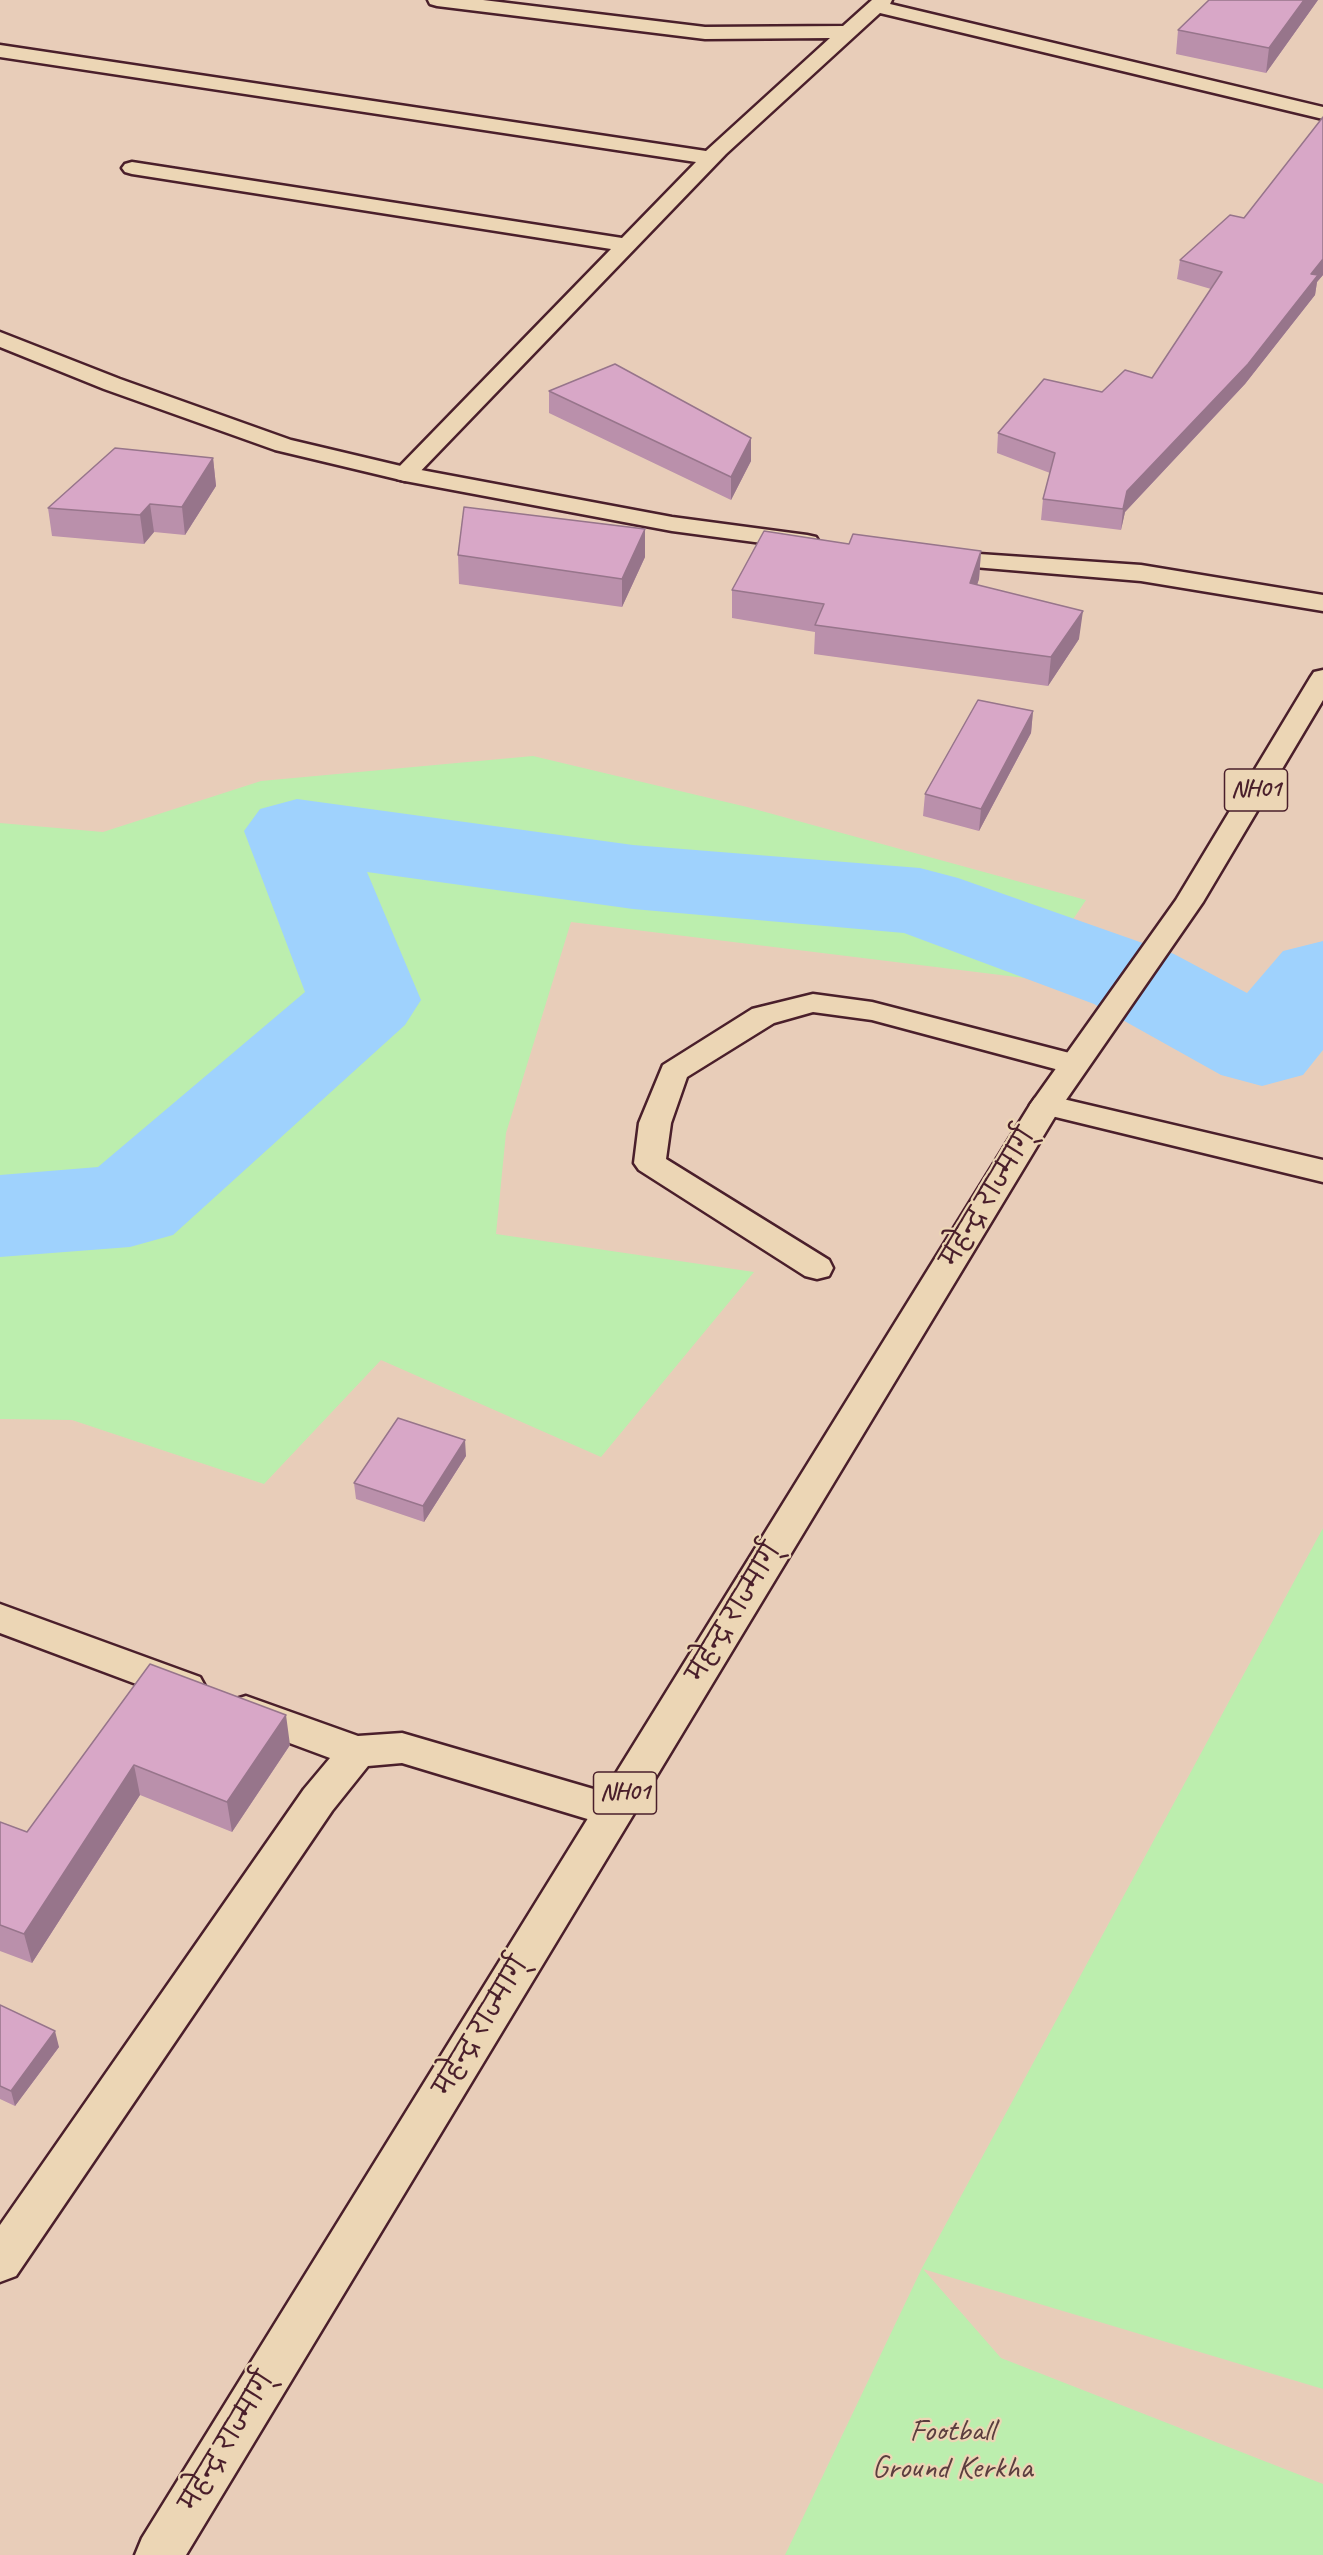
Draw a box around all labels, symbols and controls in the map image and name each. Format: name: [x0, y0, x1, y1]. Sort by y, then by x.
road number: NH01: [1224, 769, 1288, 811]
street label: महेन्द्र राज्मार्ग्: [935, 1123, 1043, 1273]
street label: महेन्द्र राज्मार्ग्: [681, 1538, 789, 1688]
road number: NH01: [594, 1772, 656, 1814]
street label: महेन्द्र राज्मार्ग्: [428, 1952, 536, 2102]
street label: महेन्द्र राज्मार्ग्: [174, 2367, 282, 2517]
park label: Football Ground Kerkha: [872, 2413, 1032, 2488]

